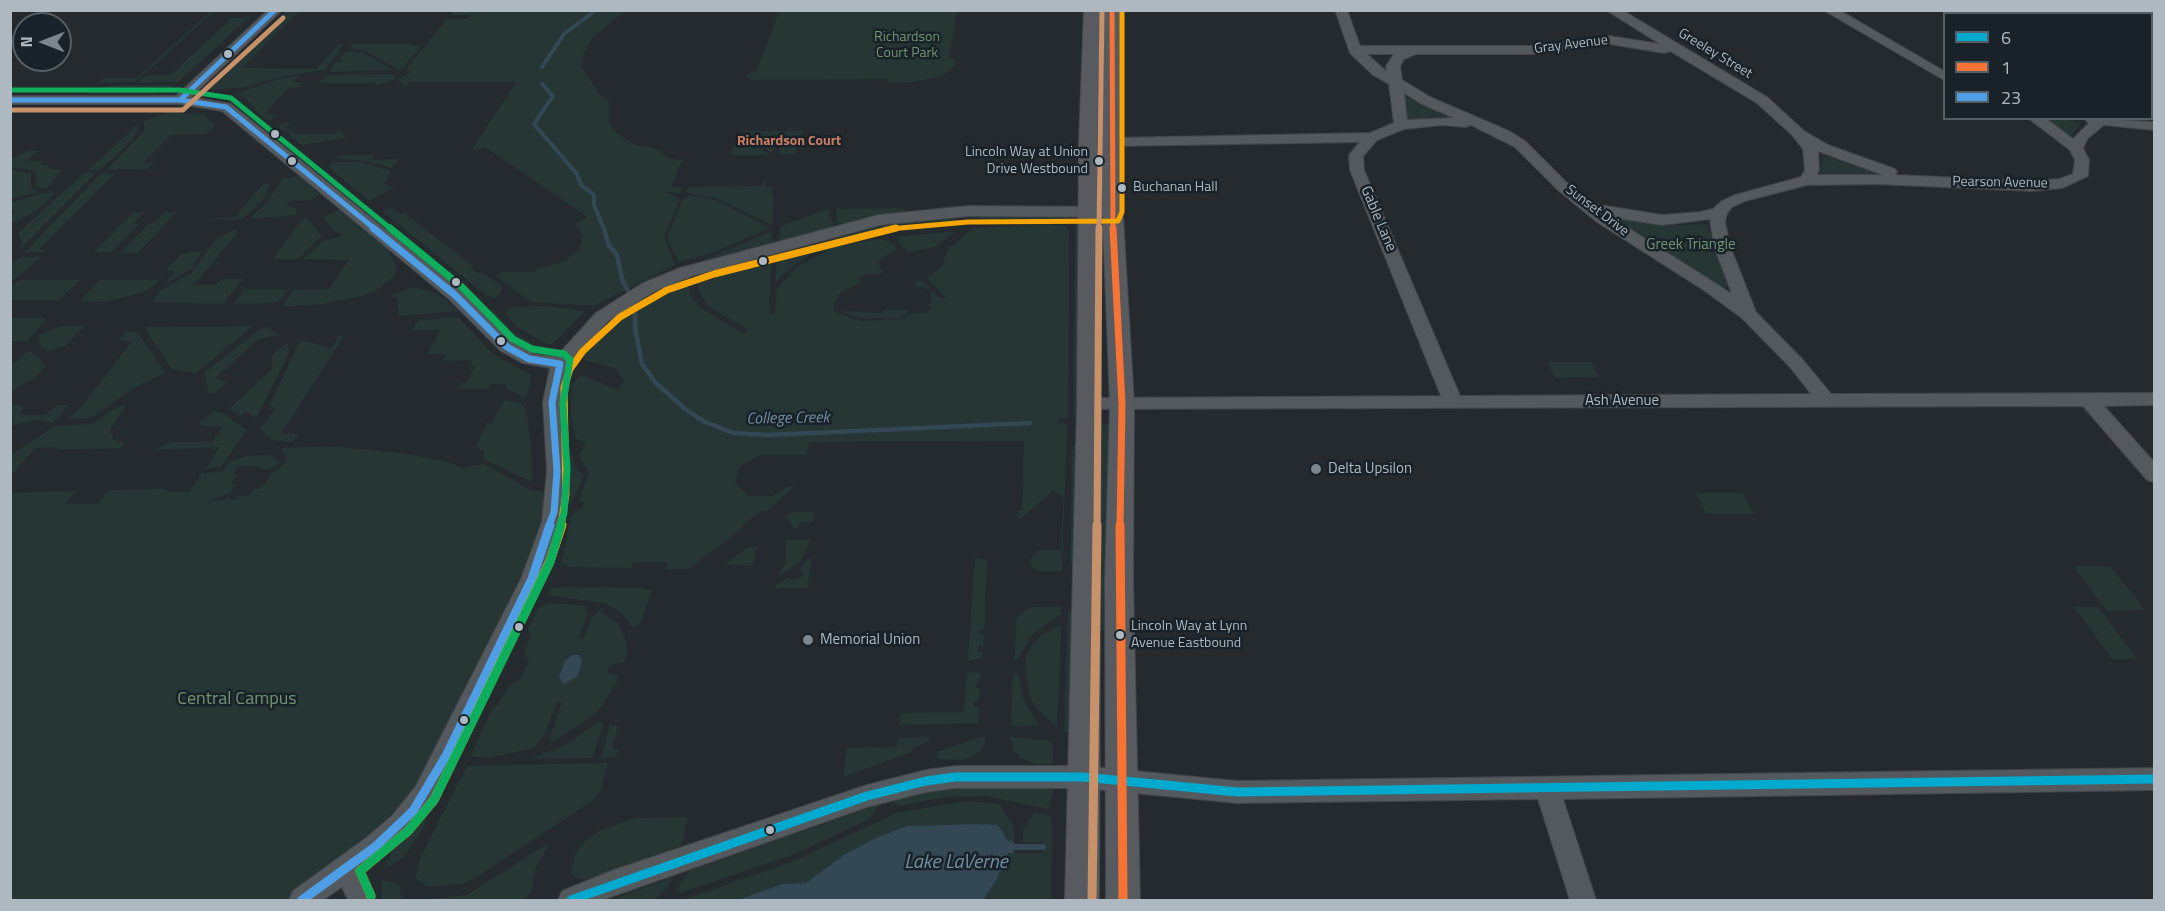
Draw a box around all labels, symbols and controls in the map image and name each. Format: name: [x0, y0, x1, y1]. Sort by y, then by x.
north arrow: [12, 12, 72, 72]
legend: [1943, 12, 2153, 120]
text: 6: [2001, 24, 2011, 51]
street label: Greeley Street: [1675, 25, 1755, 83]
park label: Richardson Court Park: [874, 30, 940, 62]
street label: Gray Avenue: [1533, 32, 1609, 58]
text: N: [14, 36, 38, 48]
unlabelled marker: [222, 48, 234, 60]
text: 1: [2001, 54, 2011, 81]
text: 23: [2001, 84, 2021, 111]
unlabelled marker: [269, 128, 281, 140]
district label: Richardson Court: [737, 134, 841, 150]
place label: Lincoln Way at Union Drive Westbound: [965, 145, 1088, 178]
unlabelled marker: [286, 155, 298, 167]
marker: Lincoln Way at Union Drive Westbound: [1093, 155, 1105, 167]
street label: Pearson Avenue: [1952, 174, 2048, 192]
place label: Buchanan Hall: [1133, 180, 1218, 196]
marker: Buchanan Hall: [1116, 182, 1128, 194]
street label: Sunset Drive: [1562, 182, 1632, 240]
street label: Gable Lane: [1356, 184, 1400, 254]
park label: Greek Triangle: [1646, 236, 1736, 254]
unlabelled marker: [757, 255, 769, 267]
unlabelled marker: [450, 276, 462, 288]
unlabelled marker: [495, 335, 507, 347]
street label: Ash Avenue: [1585, 392, 1659, 410]
water label: College Creek: [746, 409, 830, 429]
place label: Delta Upsilon: [1328, 460, 1412, 478]
marker: Delta Upsilon: [1309, 462, 1323, 476]
place label: Lincoln Way at Lynn Avenue Eastbound: [1131, 619, 1247, 652]
unlabelled marker: [513, 621, 525, 633]
marker: Lincoln Way at Lynn Avenue Eastbound: [1114, 629, 1126, 641]
place label: Memorial Union: [820, 631, 920, 649]
marker: Memorial Union: [801, 633, 815, 647]
park label: Central Campus: [177, 689, 297, 711]
unlabelled marker: [458, 714, 470, 726]
unlabelled marker: [764, 824, 776, 836]
water label: Lake LaVerne: [904, 851, 1008, 875]

